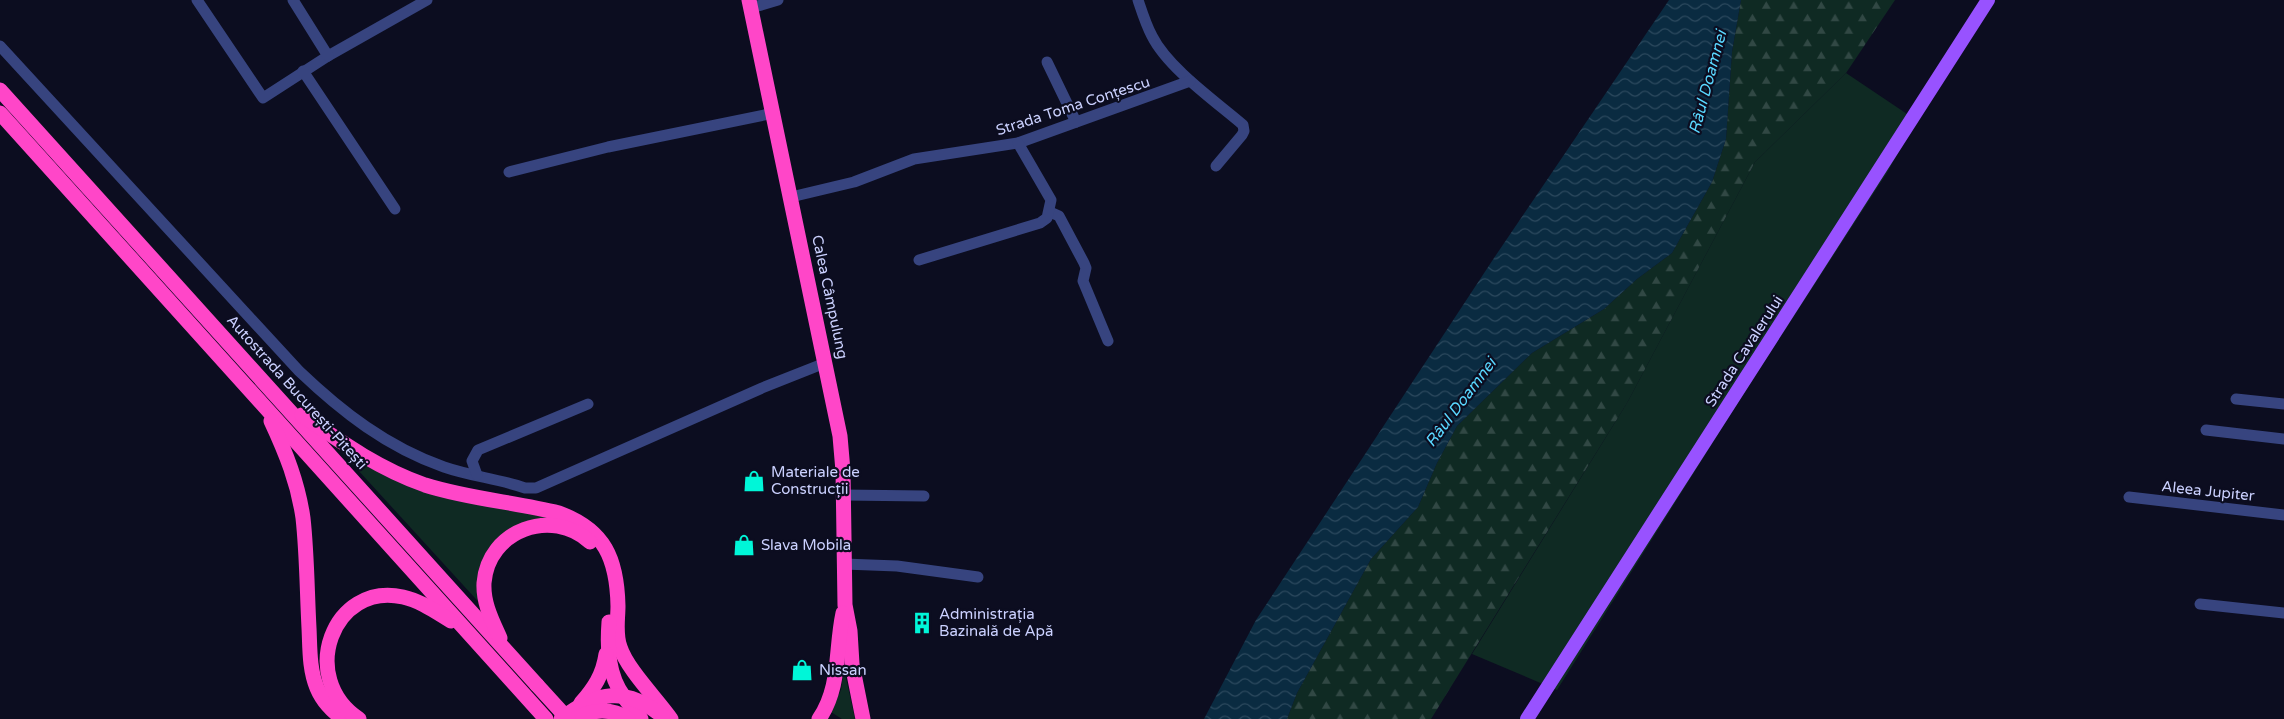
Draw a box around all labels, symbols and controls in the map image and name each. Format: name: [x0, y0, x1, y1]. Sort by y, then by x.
water label: Râul Doamnei: [1685, 26, 1732, 136]
street label: Strada Toma Conțescu: [994, 73, 1152, 139]
street label: Calea Câmpulung: [808, 233, 852, 361]
street label: Strada Cavalerului: [1701, 292, 1787, 410]
street label: Autostrada București-Pitești: [223, 311, 371, 473]
water label: Râul Doamnei: [1421, 353, 1502, 451]
place label: Materiale de Construcții: [771, 463, 860, 498]
shop icon: Materiale de Construcții: [741, 468, 767, 494]
street label: Aleea Jupiter: [2161, 477, 2256, 505]
shop icon: Slava Mobila: [731, 532, 757, 558]
place label: Slava Mobila: [761, 536, 851, 554]
place label: Administrația Bazinală de Apă: [939, 605, 1054, 640]
building icon: Administrația Bazinală de Apă: [909, 610, 935, 636]
shop icon: Nissan: [789, 657, 815, 683]
place label: Nissan: [819, 661, 867, 679]

